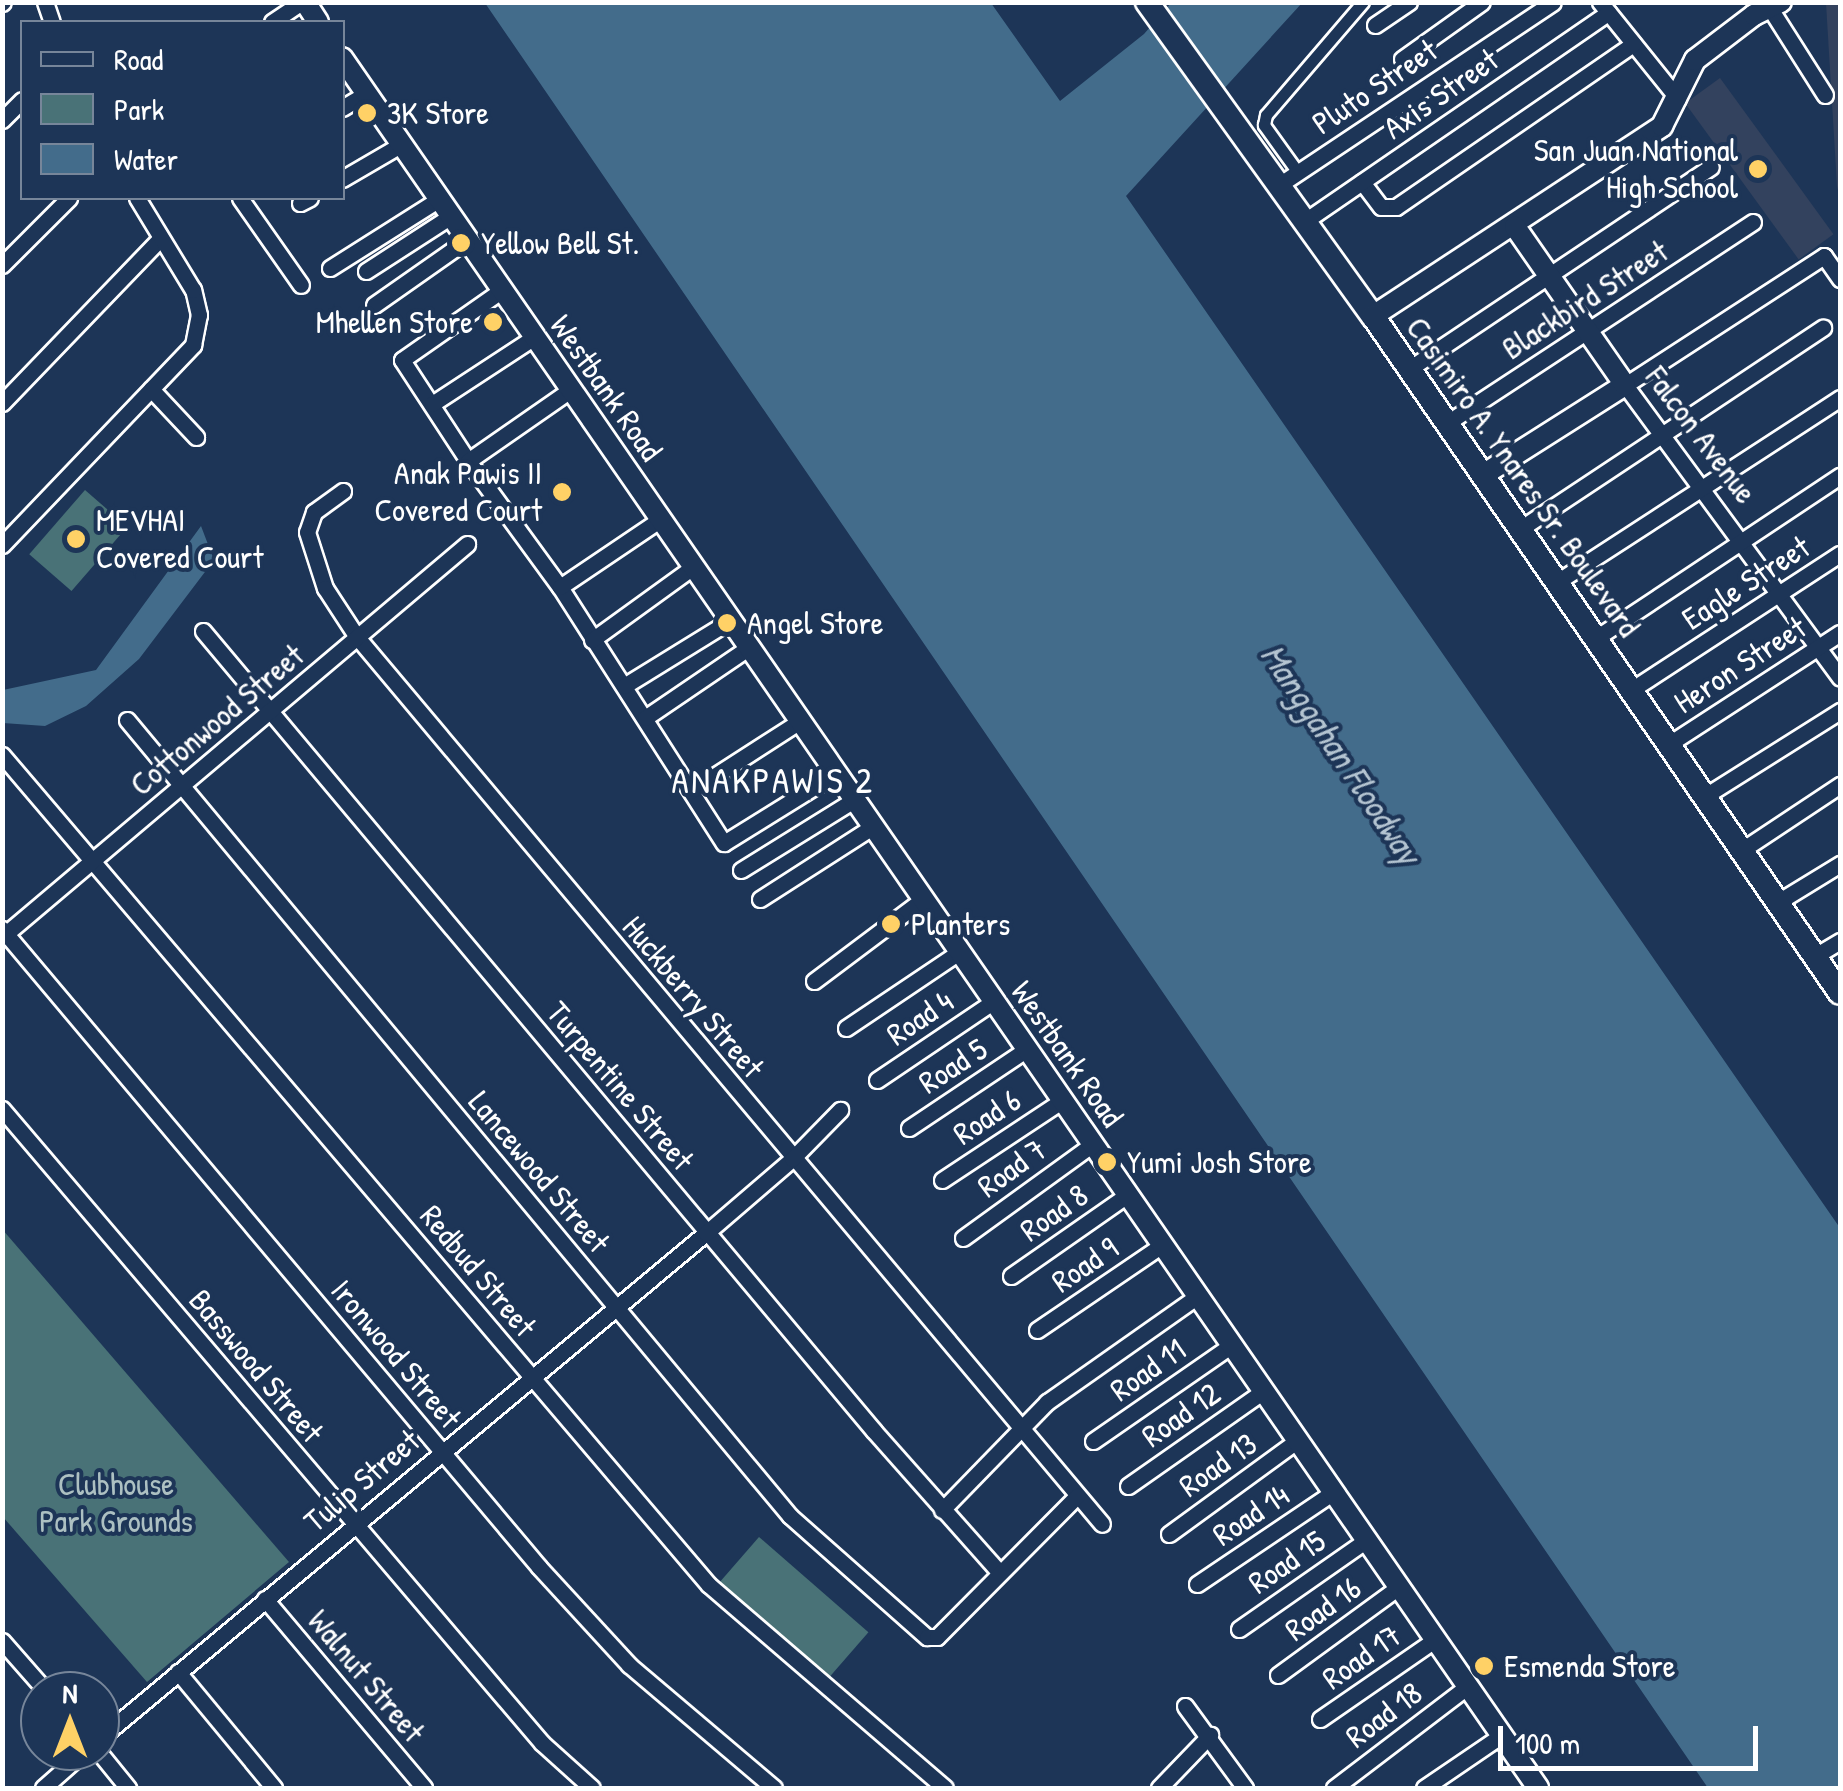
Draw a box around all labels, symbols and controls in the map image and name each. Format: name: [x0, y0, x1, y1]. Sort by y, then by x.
legend: [20, 20, 345, 200]
street label: Pluto Street: [1305, 31, 1445, 143]
text: Road: [114, 39, 163, 79]
street label: Axis Street: [1376, 41, 1506, 147]
text: Park: [114, 89, 164, 129]
place label: 3K Store: [387, 94, 489, 132]
marker: 3K Store: [356, 102, 378, 124]
place label: San Juan National High School: [1534, 132, 1738, 207]
text: Water: [114, 139, 178, 179]
marker: San Juan National High School: [1747, 158, 1769, 180]
place label: Yellow Bell St.: [481, 224, 639, 262]
marker: Yellow Bell St.: [450, 232, 472, 254]
street label: Blackbird Street: [1495, 232, 1675, 368]
place label: Mhellen Store: [316, 303, 473, 341]
street label: Westbank Road: [542, 308, 670, 468]
street label: Casimiro A. Ynares Sr. Boulevard: [1398, 310, 1648, 644]
marker: Mhellen Store: [482, 311, 504, 333]
street label: Falcon Avenue: [1637, 359, 1765, 511]
place label: Anak Pawis II Covered Court: [375, 455, 542, 530]
marker: Anak Pawis II Covered Court: [551, 481, 573, 503]
place label: MEVHAI Covered Court: [96, 502, 263, 577]
marker: MEVHAI Covered Court: [65, 528, 87, 550]
street label: Eagle Street: [1675, 528, 1817, 638]
place label: Angel Store: [747, 604, 884, 642]
street label: Heron Street: [1667, 608, 1813, 722]
marker: Angel Store: [716, 612, 738, 634]
street label: Cottonwood Street: [122, 636, 312, 804]
water label: Manggahan Floodway: [1252, 636, 1430, 872]
district label: ANAKPAWIS 2: [672, 760, 874, 802]
place label: Planters: [911, 905, 1010, 943]
street label: Huckberry Street: [614, 908, 772, 1086]
marker: Planters: [880, 913, 902, 935]
street label: Westbank Road: [1003, 974, 1131, 1134]
street label: Road 4: [879, 982, 961, 1054]
street label: Turpentine Street: [538, 994, 702, 1178]
street label: Road 5: [912, 1030, 994, 1102]
street label: Road 6: [946, 1081, 1028, 1153]
street label: Lancewood Street: [460, 1083, 618, 1261]
street label: Road 7: [970, 1130, 1054, 1206]
place label: Yumi Josh Store: [1127, 1143, 1312, 1181]
marker: Yumi Josh Store: [1096, 1151, 1118, 1173]
street label: Road 8: [1013, 1176, 1095, 1250]
street label: Redbud Street: [412, 1197, 544, 1345]
street label: Road 9: [1045, 1229, 1125, 1301]
street label: Ironwood Street: [323, 1272, 469, 1436]
street label: Basswood Street: [181, 1282, 331, 1450]
street label: Road 11: [1103, 1330, 1193, 1410]
street label: Road 12: [1135, 1374, 1227, 1456]
street label: Tulip Street: [296, 1422, 428, 1540]
street label: Road 13: [1172, 1425, 1264, 1505]
park label: Clubhouse Park Grounds: [39, 1466, 193, 1541]
street label: Road 14: [1206, 1476, 1296, 1554]
street label: Road 15: [1241, 1522, 1333, 1602]
street label: Road 16: [1278, 1569, 1368, 1649]
street label: Walnut Street: [300, 1602, 432, 1750]
street label: Road 17: [1315, 1616, 1409, 1698]
place label: Esmenda Store: [1504, 1647, 1675, 1685]
marker: Esmenda Store: [1473, 1655, 1495, 1677]
north arrow: [20, 1671, 120, 1771]
text: N: [63, 1674, 77, 1712]
street label: Road 18: [1338, 1674, 1430, 1756]
scale bar: [1503, 1706, 1763, 1768]
text: 100 m: [1515, 1723, 1580, 1763]

